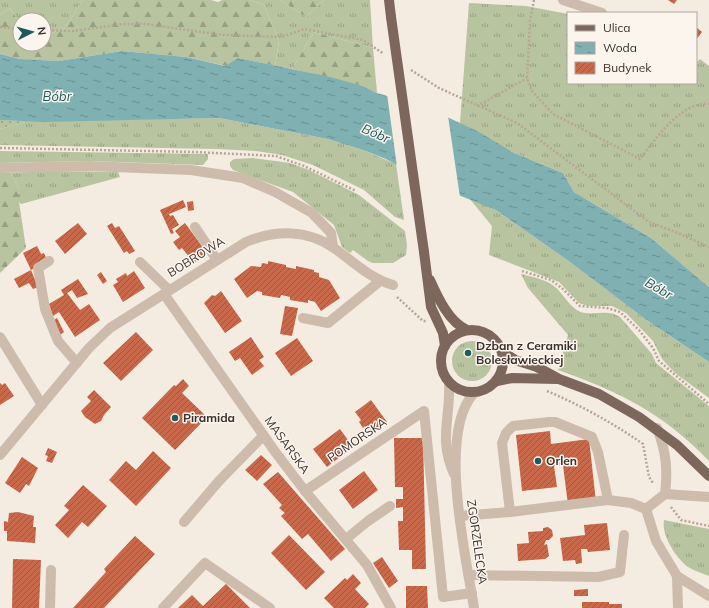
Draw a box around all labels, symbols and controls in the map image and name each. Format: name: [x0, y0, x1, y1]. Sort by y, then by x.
north arrow: [12, 12, 52, 52]
legend: [567, 12, 697, 84]
text: Ulica: [603, 20, 631, 35]
text: N: [35, 26, 49, 36]
text: Woda: [603, 40, 637, 55]
text: Budynek: [603, 60, 652, 75]
water label: Bóbr: [43, 88, 73, 104]
water label: Bóbr: [360, 120, 394, 147]
street label: BOBROWA: [164, 233, 227, 280]
water label: Bóbr: [643, 274, 677, 303]
place label: Dzban z Ceramiki Bolesławieckiej: [476, 338, 577, 367]
marker: Dzban z Ceramiki Bolesławieckiej: [463, 348, 473, 358]
place label: Piramida: [183, 410, 235, 425]
marker: Piramida: [170, 413, 180, 423]
street label: MASARSKA: [262, 413, 313, 476]
street label: POMORSKA: [324, 414, 389, 465]
place label: Orlen: [546, 453, 577, 468]
marker: Orlen: [533, 456, 543, 466]
street label: ZGORZELECKA: [464, 499, 491, 585]

